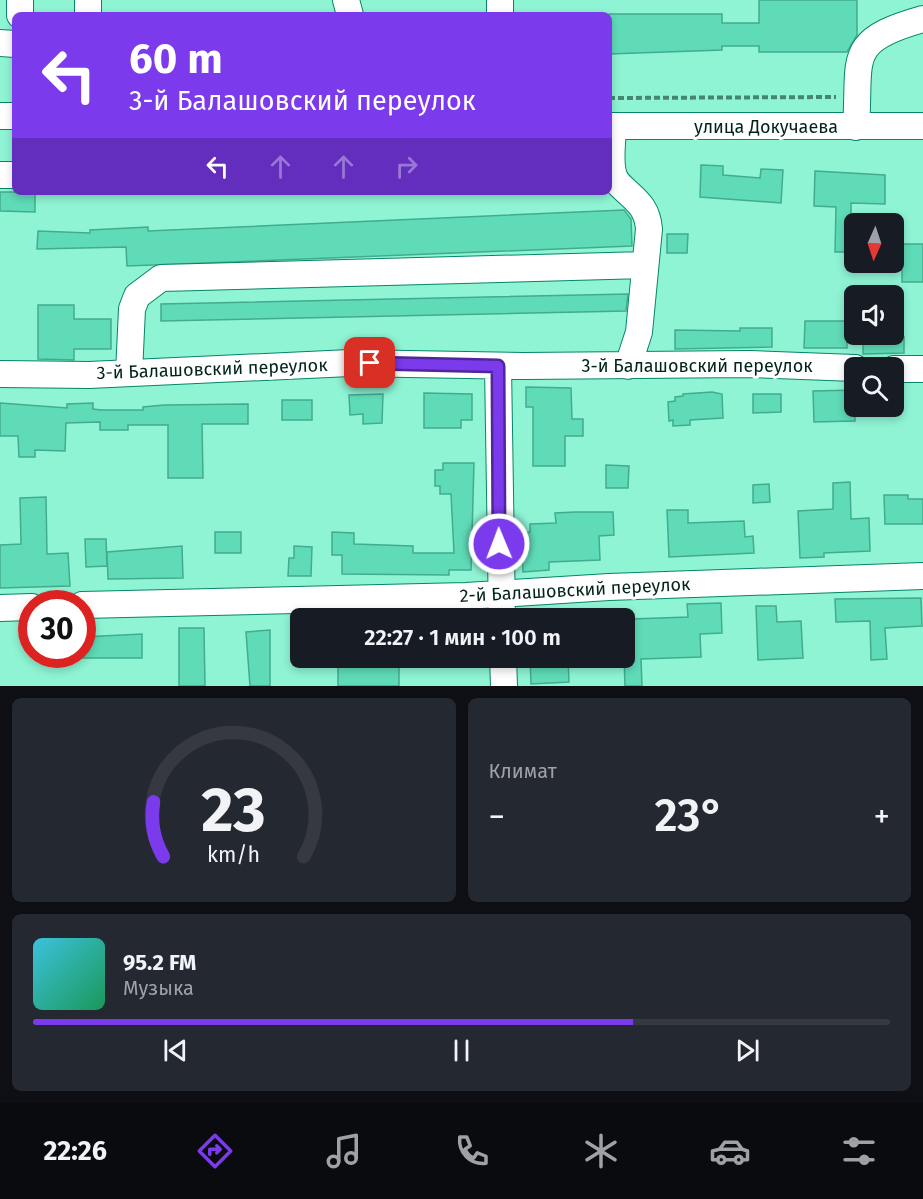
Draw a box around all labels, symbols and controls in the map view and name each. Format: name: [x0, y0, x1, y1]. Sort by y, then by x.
text: 60 m: [129, 34, 223, 84]
icon: left: [30, 36, 108, 114]
text: 3-й Балашовский переулок: [129, 85, 476, 117]
street label: улица Докучаева: [694, 116, 838, 138]
icon: left: [201, 150, 234, 183]
icon: ahead: [264, 150, 297, 183]
icon: ahead: [327, 150, 360, 183]
icon: right: [390, 150, 423, 183]
north arrow: [844, 213, 904, 273]
map controls: [844, 213, 904, 417]
button: sound: [844, 285, 904, 345]
pin: [344, 337, 395, 388]
icon: arrive: [353, 346, 386, 379]
street label: 3-й Балашовский переулок: [96, 354, 329, 384]
street label: 3-й Балашовский переулок: [581, 355, 813, 377]
button: search: [844, 357, 904, 417]
position arrow: [467, 512, 531, 576]
street label: 2-й Балашовский переулок: [459, 573, 692, 607]
speed limit sign: 30: [18, 590, 96, 668]
text: 22:27 · 1 мин · 100 m: [364, 624, 561, 651]
text: Климат: [489, 759, 557, 783]
text: 23: [202, 773, 266, 848]
text: 23°: [655, 789, 724, 843]
text: −: [489, 797, 505, 837]
text: +: [874, 797, 890, 837]
text: km/h: [207, 842, 260, 868]
text: 95.2 FM: [123, 949, 196, 976]
text: Музыка: [123, 976, 194, 1000]
icon: previous: [159, 1034, 192, 1067]
icon: pause: [445, 1034, 478, 1067]
icon: next: [731, 1034, 764, 1067]
icon: directions: [194, 1130, 236, 1172]
icon: music: [323, 1130, 365, 1172]
icon: phone: [451, 1130, 493, 1172]
icon: climate: [580, 1130, 622, 1172]
icon: car: [709, 1130, 751, 1172]
icon: filters: [838, 1130, 880, 1172]
text: 22:26: [43, 1135, 107, 1167]

